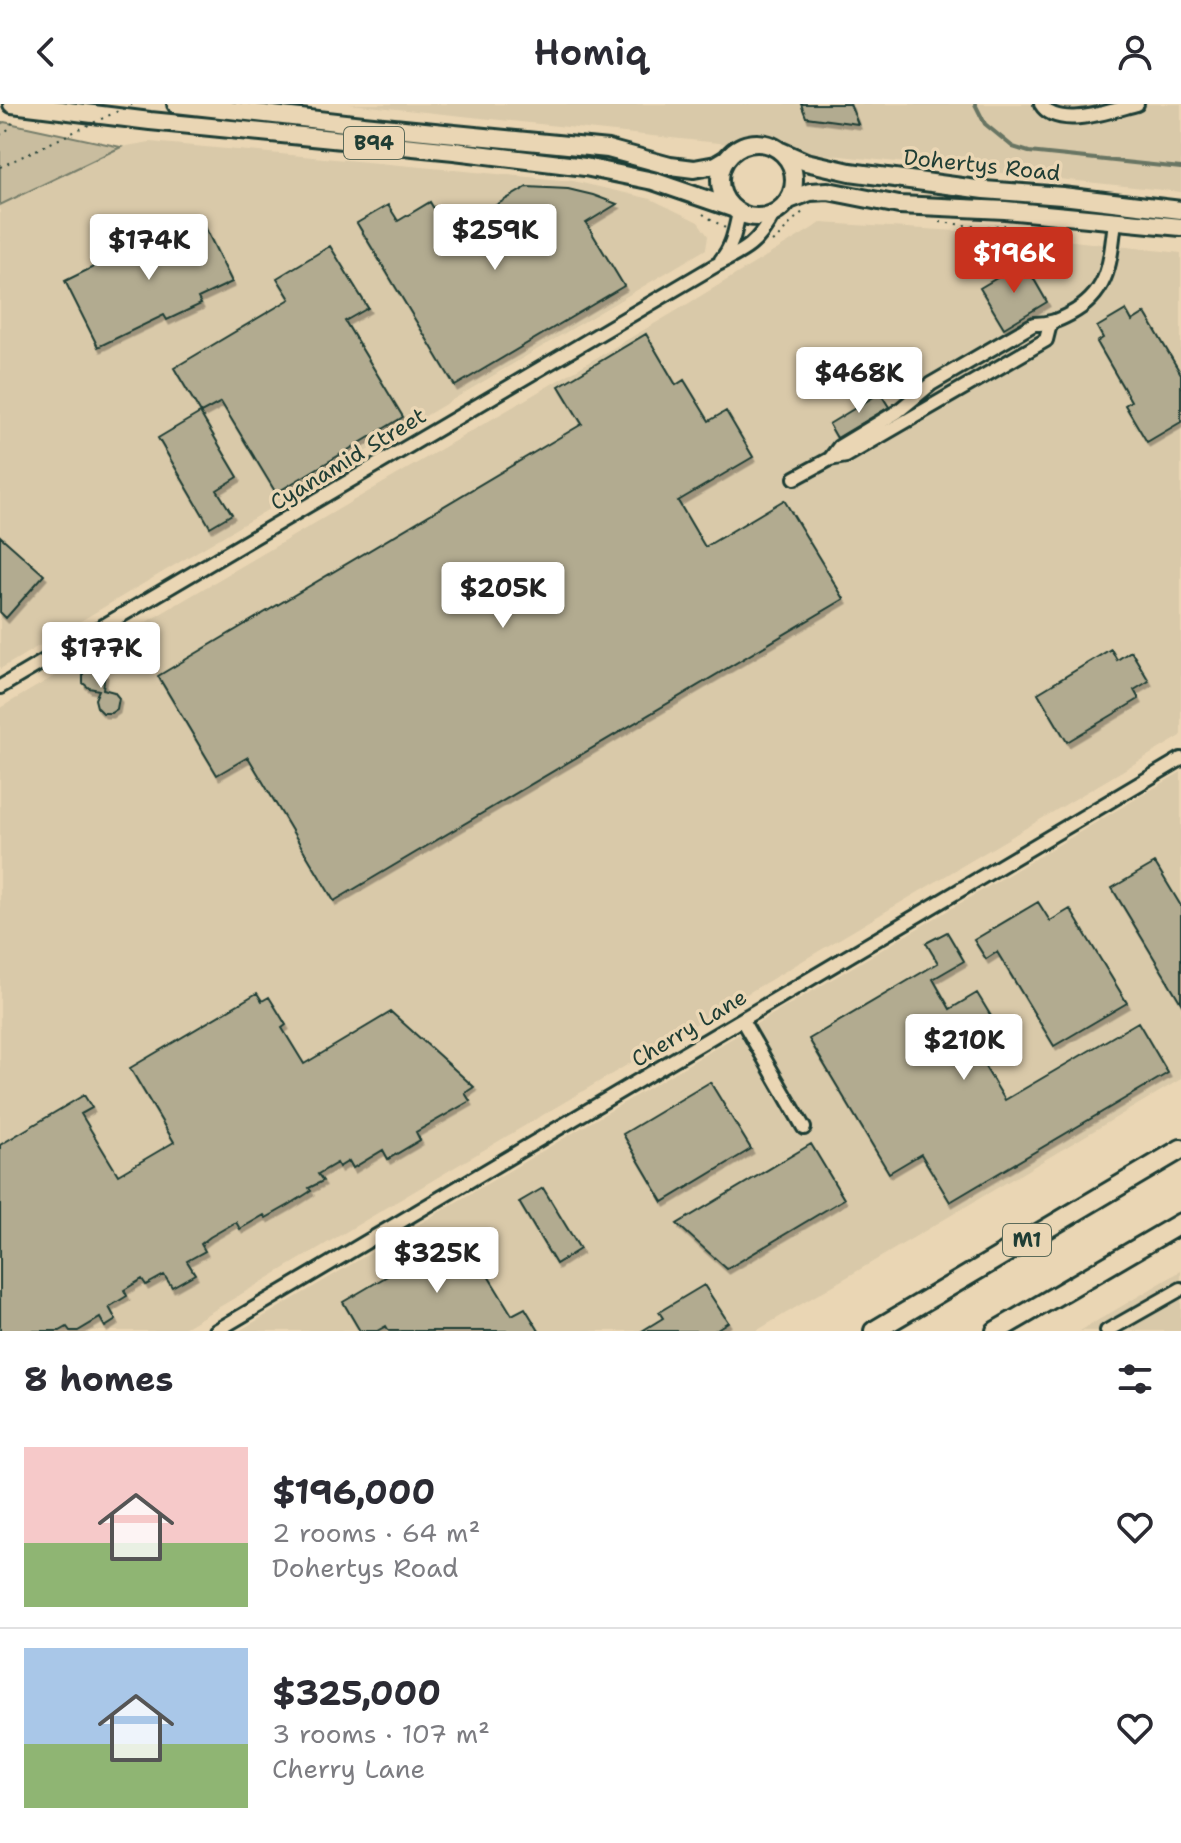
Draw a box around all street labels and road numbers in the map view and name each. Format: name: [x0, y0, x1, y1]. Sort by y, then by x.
road number: B94: [344, 127, 404, 159]
street label: Dohertys Road: [902, 142, 1062, 188]
street label: Cyanamid Street: [265, 401, 431, 517]
street label: Cherry Lane: [626, 982, 752, 1074]
road number: M1: [1003, 1224, 1051, 1256]

